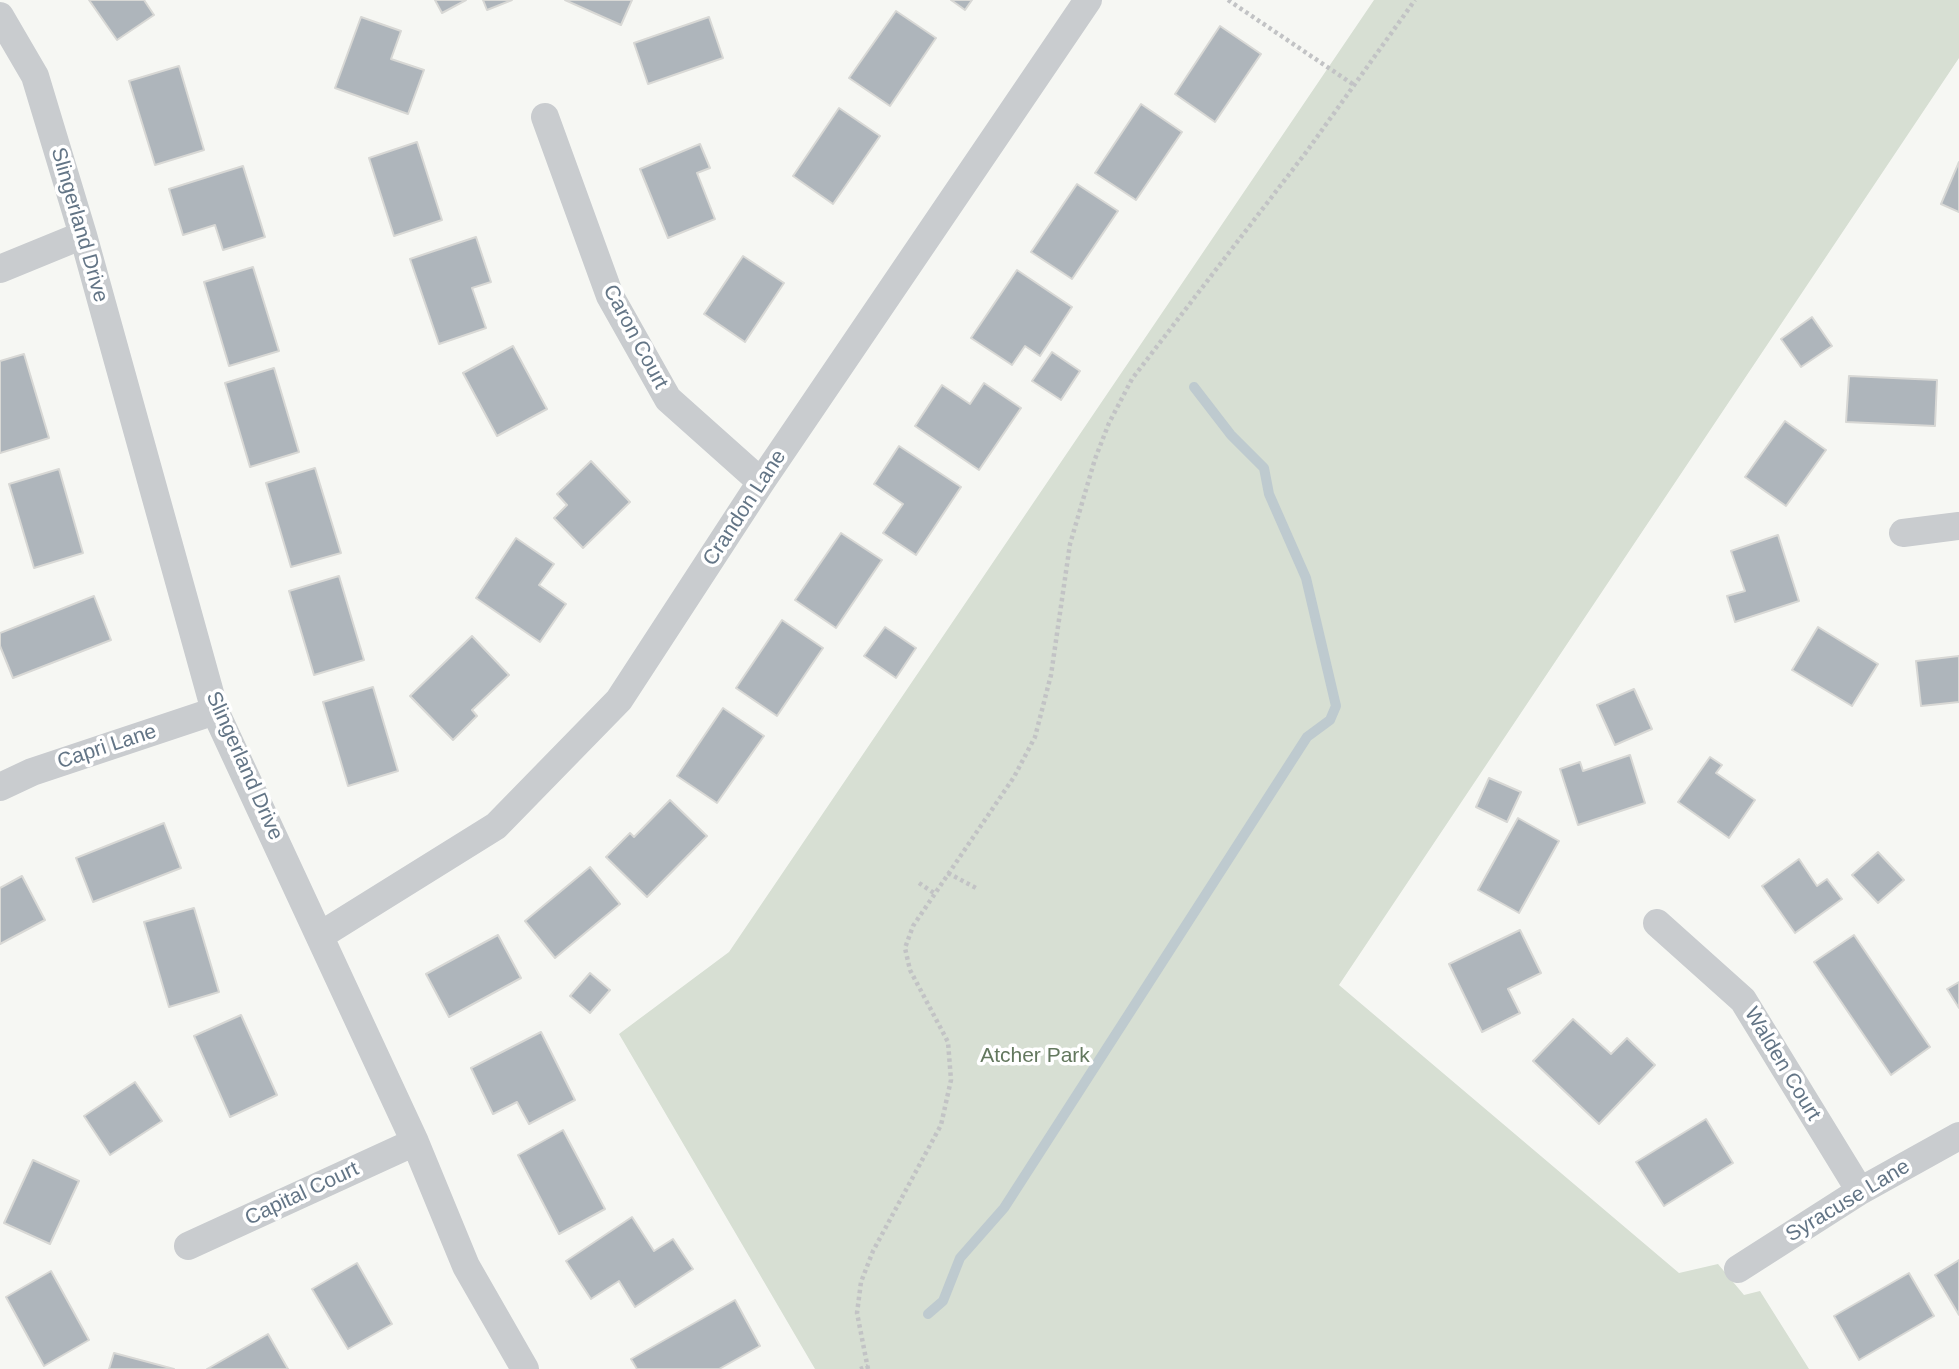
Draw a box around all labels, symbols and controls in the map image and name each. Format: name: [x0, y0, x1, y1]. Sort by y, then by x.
street label: Slingerland Drive: [45, 145, 113, 305]
street label: Caron Court: [597, 281, 673, 393]
street label: Crandon Lane: [698, 445, 792, 571]
street label: Slingerland Drive: [200, 688, 288, 844]
street label: Capri Lane: [54, 719, 160, 775]
street label: Walden Court: [1738, 1003, 1826, 1125]
park label: Atcher Park: [980, 1043, 1090, 1069]
street label: Syracuse Lane: [1781, 1154, 1915, 1248]
street label: Capital Court: [241, 1157, 363, 1231]

